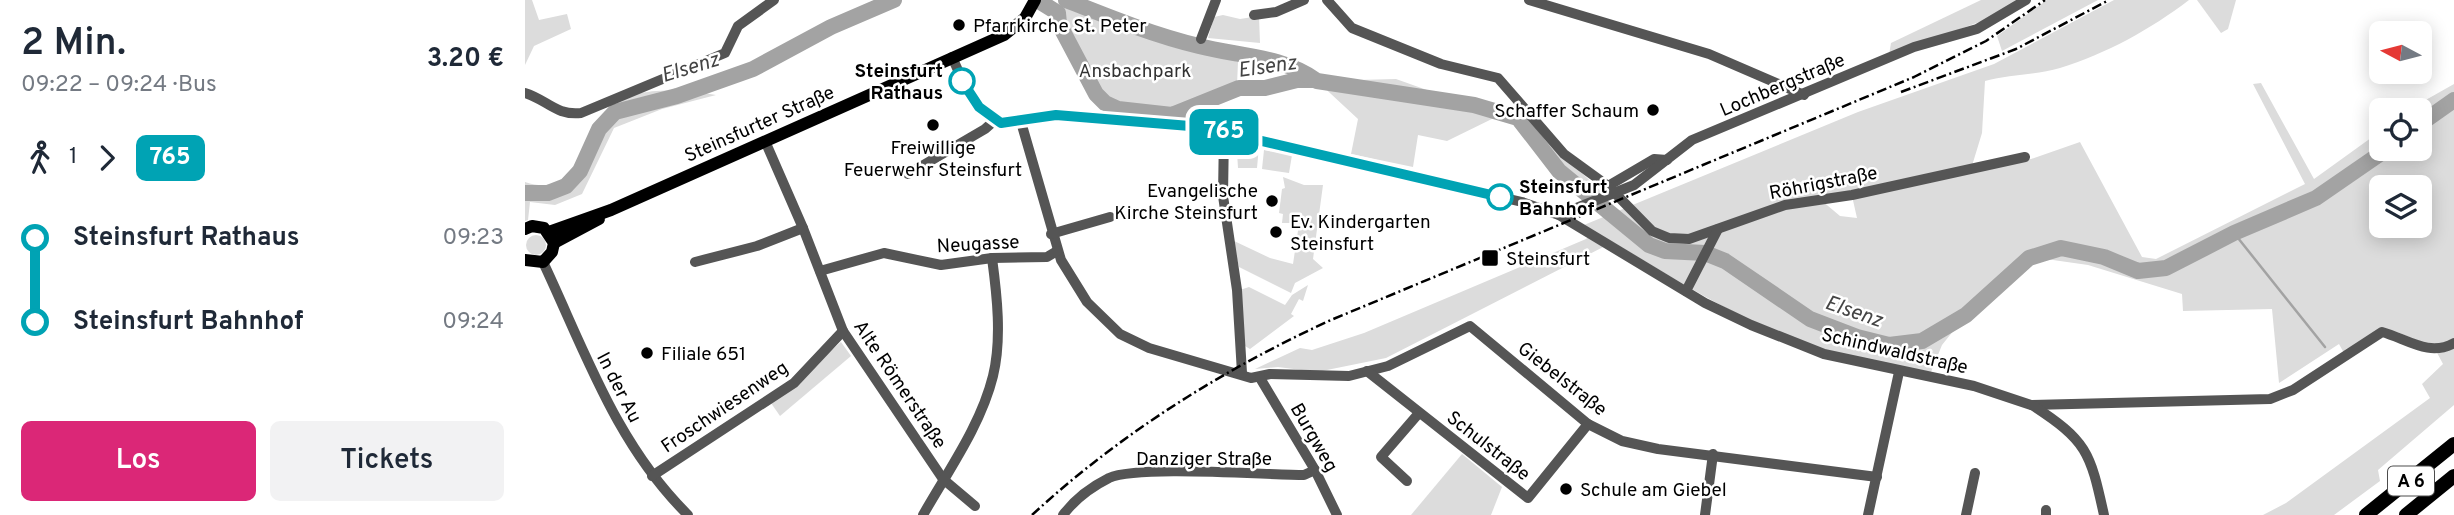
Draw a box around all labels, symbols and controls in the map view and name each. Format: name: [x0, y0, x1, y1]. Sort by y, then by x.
place label: Pfarrkirche St. Peter: [973, 15, 1147, 39]
marker: Pfarrkirche St. Peter: [951, 17, 967, 33]
text: 2 Min.: [21, 20, 126, 69]
north arrow: [2369, 21, 2433, 84]
map controls: [2369, 21, 2432, 238]
text: 3.20 €: [427, 43, 504, 76]
water label: Elsenz: [658, 47, 723, 90]
street label: Lochbergstraße: [1717, 49, 1849, 123]
water label: Elsenz: [1236, 50, 1299, 85]
place label: Steinsfurt Rathaus: [855, 60, 943, 106]
park label: Ansbachpark: [1079, 60, 1191, 84]
marker: Steinsfurt Rathaus: [949, 68, 975, 94]
text: 09:22 – 09:24 · Bus: [21, 71, 217, 100]
street label: Steinsfurter Straße: [681, 81, 839, 169]
button: locate: [2369, 98, 2432, 161]
place label: Schaffer Schaum: [1494, 100, 1639, 124]
marker: Schaffer Schaum: [1645, 102, 1661, 118]
line badge: 765: [1184, 109, 1264, 155]
marker: Freiwillige Feuerwehr Steinsfurt: [925, 117, 941, 133]
text: 765: [1203, 117, 1245, 147]
place label: Freiwillige Feuerwehr Steinsfurt: [844, 137, 1022, 183]
icon: walk: [21, 139, 59, 177]
icon: forward: [88, 139, 126, 177]
text: 1: [69, 143, 78, 172]
text: 765: [150, 143, 191, 173]
street label: Röhrigstraße: [1767, 162, 1880, 206]
button: layers: [2369, 175, 2432, 238]
place label: Steinsfurt Bahnhof: [1519, 176, 1607, 222]
place label: Evangelische Kirche Steinsfurt: [1114, 180, 1258, 226]
marker: Steinsfurt Bahnhof: [1487, 184, 1513, 210]
marker: Evangelische Kirche Steinsfurt: [1264, 193, 1280, 209]
place label: Ev. Kindergarten Steinsfurt: [1290, 211, 1431, 257]
text: Steinsfurt Rathaus: [73, 222, 300, 255]
text: 09:23: [442, 224, 504, 253]
marker: Ev. Kindergarten Steinsfurt: [1268, 224, 1284, 240]
street label: Neugasse: [936, 231, 1020, 259]
marker: Steinsfurt: [1480, 248, 1500, 268]
place label: Steinsfurt: [1506, 248, 1590, 272]
water label: Elsenz: [1821, 290, 1887, 335]
text: Steinsfurt Bahnhof: [73, 306, 303, 339]
text: 09:24: [442, 308, 504, 337]
street label: Alte Römerstraße: [848, 316, 951, 454]
street label: Schindwaldstraße: [1819, 323, 1970, 380]
street label: Giebelstraße: [1512, 337, 1611, 422]
place label: Filiale 651: [661, 343, 746, 367]
marker: Filiale 651: [639, 345, 655, 361]
street label: In der Au: [590, 349, 646, 427]
street label: Froschwiesenweg: [657, 356, 793, 459]
street label: Burgweg: [1284, 399, 1343, 477]
street label: Schulstraße: [1441, 406, 1534, 487]
button: Los: [21, 421, 256, 501]
button: Tickets: [270, 421, 504, 501]
street label: Danziger Straße: [1136, 448, 1272, 472]
road number: A 6: [2388, 466, 2434, 495]
place label: Schule am Giebel: [1580, 479, 1727, 503]
marker: Schule am Giebel: [1558, 481, 1574, 497]

